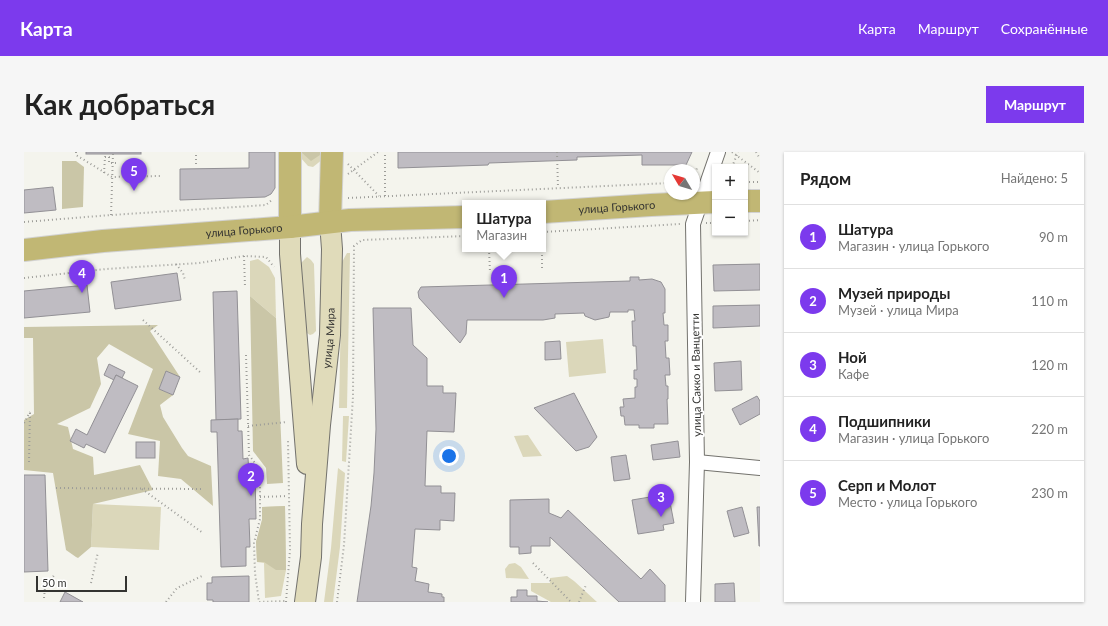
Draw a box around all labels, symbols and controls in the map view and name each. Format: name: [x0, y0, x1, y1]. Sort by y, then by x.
text: Карта: [20, 17, 73, 40]
text: Карта: [858, 20, 896, 37]
text: Маршрут: [918, 20, 979, 37]
text: Сохранённые: [1001, 20, 1088, 37]
button: Маршрут: [986, 86, 1084, 123]
text: Как добраться: [24, 87, 215, 121]
pin: 5: [121, 158, 147, 191]
north arrow: [664, 164, 700, 200]
map controls: [712, 164, 748, 236]
button: +: [712, 164, 748, 200]
text: Рядом: [800, 168, 851, 189]
text: Найдено: 5: [1001, 170, 1068, 186]
street label: улица Горького: [578, 198, 655, 216]
popup: [462, 200, 546, 252]
button: −: [712, 200, 748, 236]
text: Шатура: [476, 209, 532, 227]
text: Шатура: [838, 220, 893, 238]
street label: улица Горького: [205, 221, 283, 239]
text: Магазин: [476, 227, 527, 243]
text: 1: [809, 229, 817, 245]
text: 90 m: [1039, 229, 1068, 245]
text: Магазин · улица Горького: [838, 238, 990, 254]
pin: 4: [69, 260, 95, 293]
pin: 1: [491, 265, 517, 298]
text: Музей природы: [838, 284, 950, 302]
text: 2: [809, 293, 817, 309]
text: 110 m: [1031, 293, 1068, 309]
text: Музей · улица Мира: [838, 302, 959, 318]
street label: улица Мира: [319, 308, 337, 369]
street label: улица Сакко и Ванцетти: [688, 313, 703, 437]
text: Ной: [838, 348, 867, 366]
text: 3: [809, 357, 817, 373]
text: 120 m: [1031, 357, 1068, 373]
text: Кафе: [838, 366, 869, 382]
text: Подшипники: [838, 412, 931, 430]
text: 4: [809, 421, 817, 437]
text: 220 m: [1031, 421, 1068, 437]
text: Магазин · улица Горького: [838, 430, 990, 446]
your location: [439, 446, 459, 466]
pin: 2: [238, 463, 264, 496]
text: Серп и Молот: [838, 476, 936, 494]
pin: 3: [648, 484, 674, 517]
text: 5: [809, 485, 817, 501]
text: 230 m: [1031, 485, 1068, 501]
text: Место · улица Горького: [838, 494, 977, 510]
scale bar: [36, 574, 127, 593]
text: 50 m: [42, 576, 67, 589]

